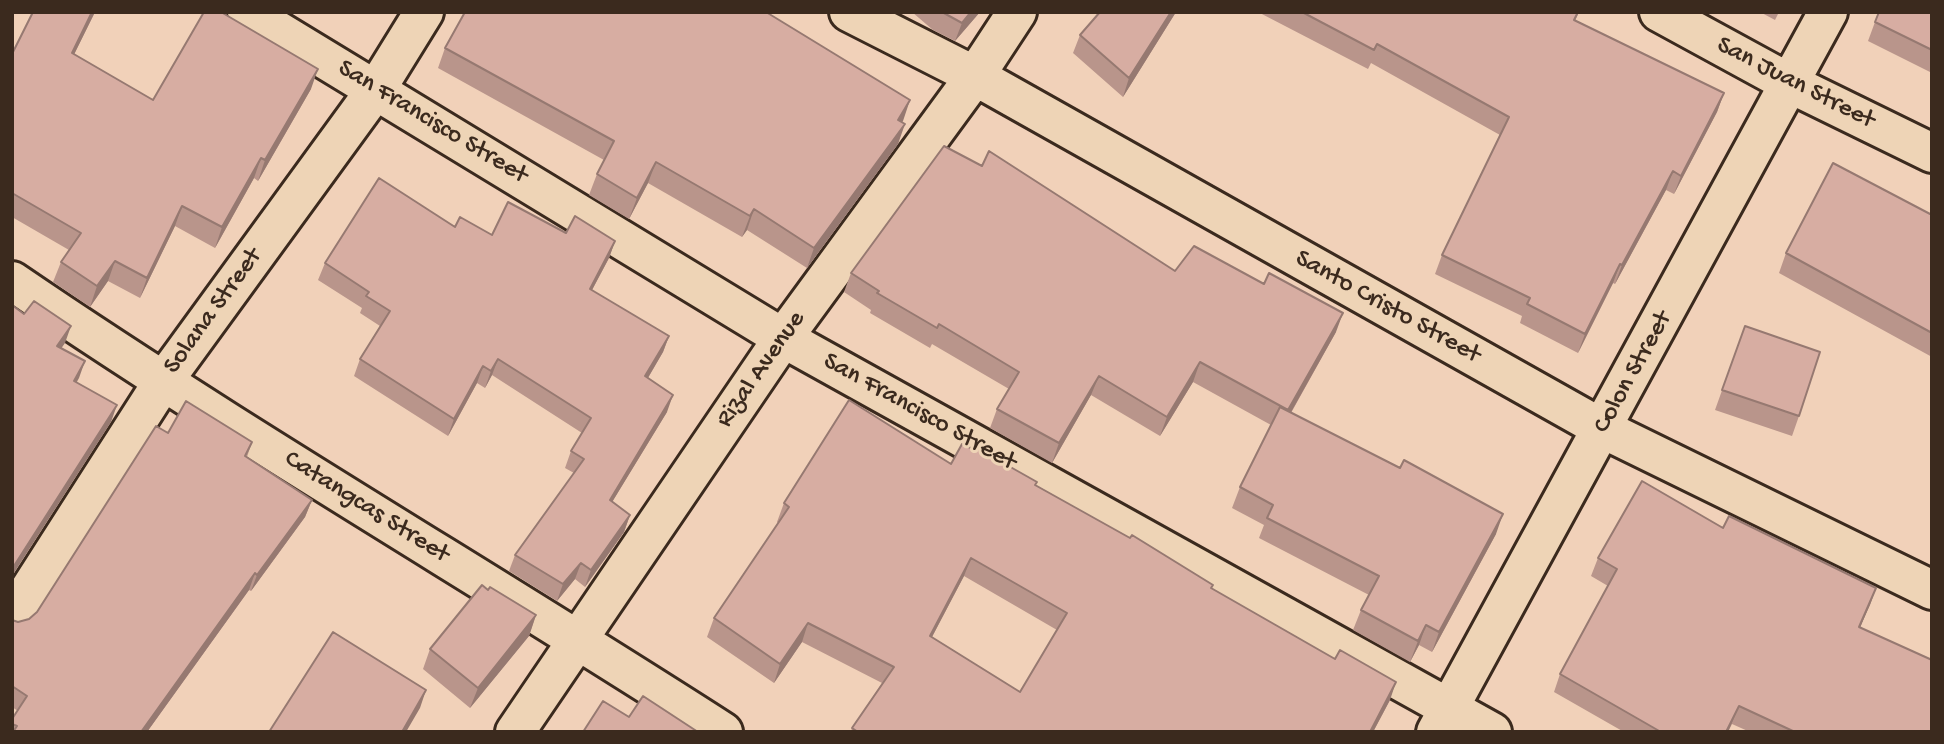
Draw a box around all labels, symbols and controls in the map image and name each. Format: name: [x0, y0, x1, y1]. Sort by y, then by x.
street label: San Juan Street: [1711, 31, 1879, 137]
street label: San Francisco Street: [331, 54, 533, 192]
street label: Solana Street: [158, 243, 270, 381]
street label: Santo Cristo Street: [1289, 244, 1485, 372]
street label: Rizal Avenue: [710, 306, 814, 434]
street label: Colon Street: [1588, 307, 1680, 439]
street label: San Francisco Street: [817, 347, 1021, 479]
street label: Catangcas Street: [278, 445, 454, 571]

